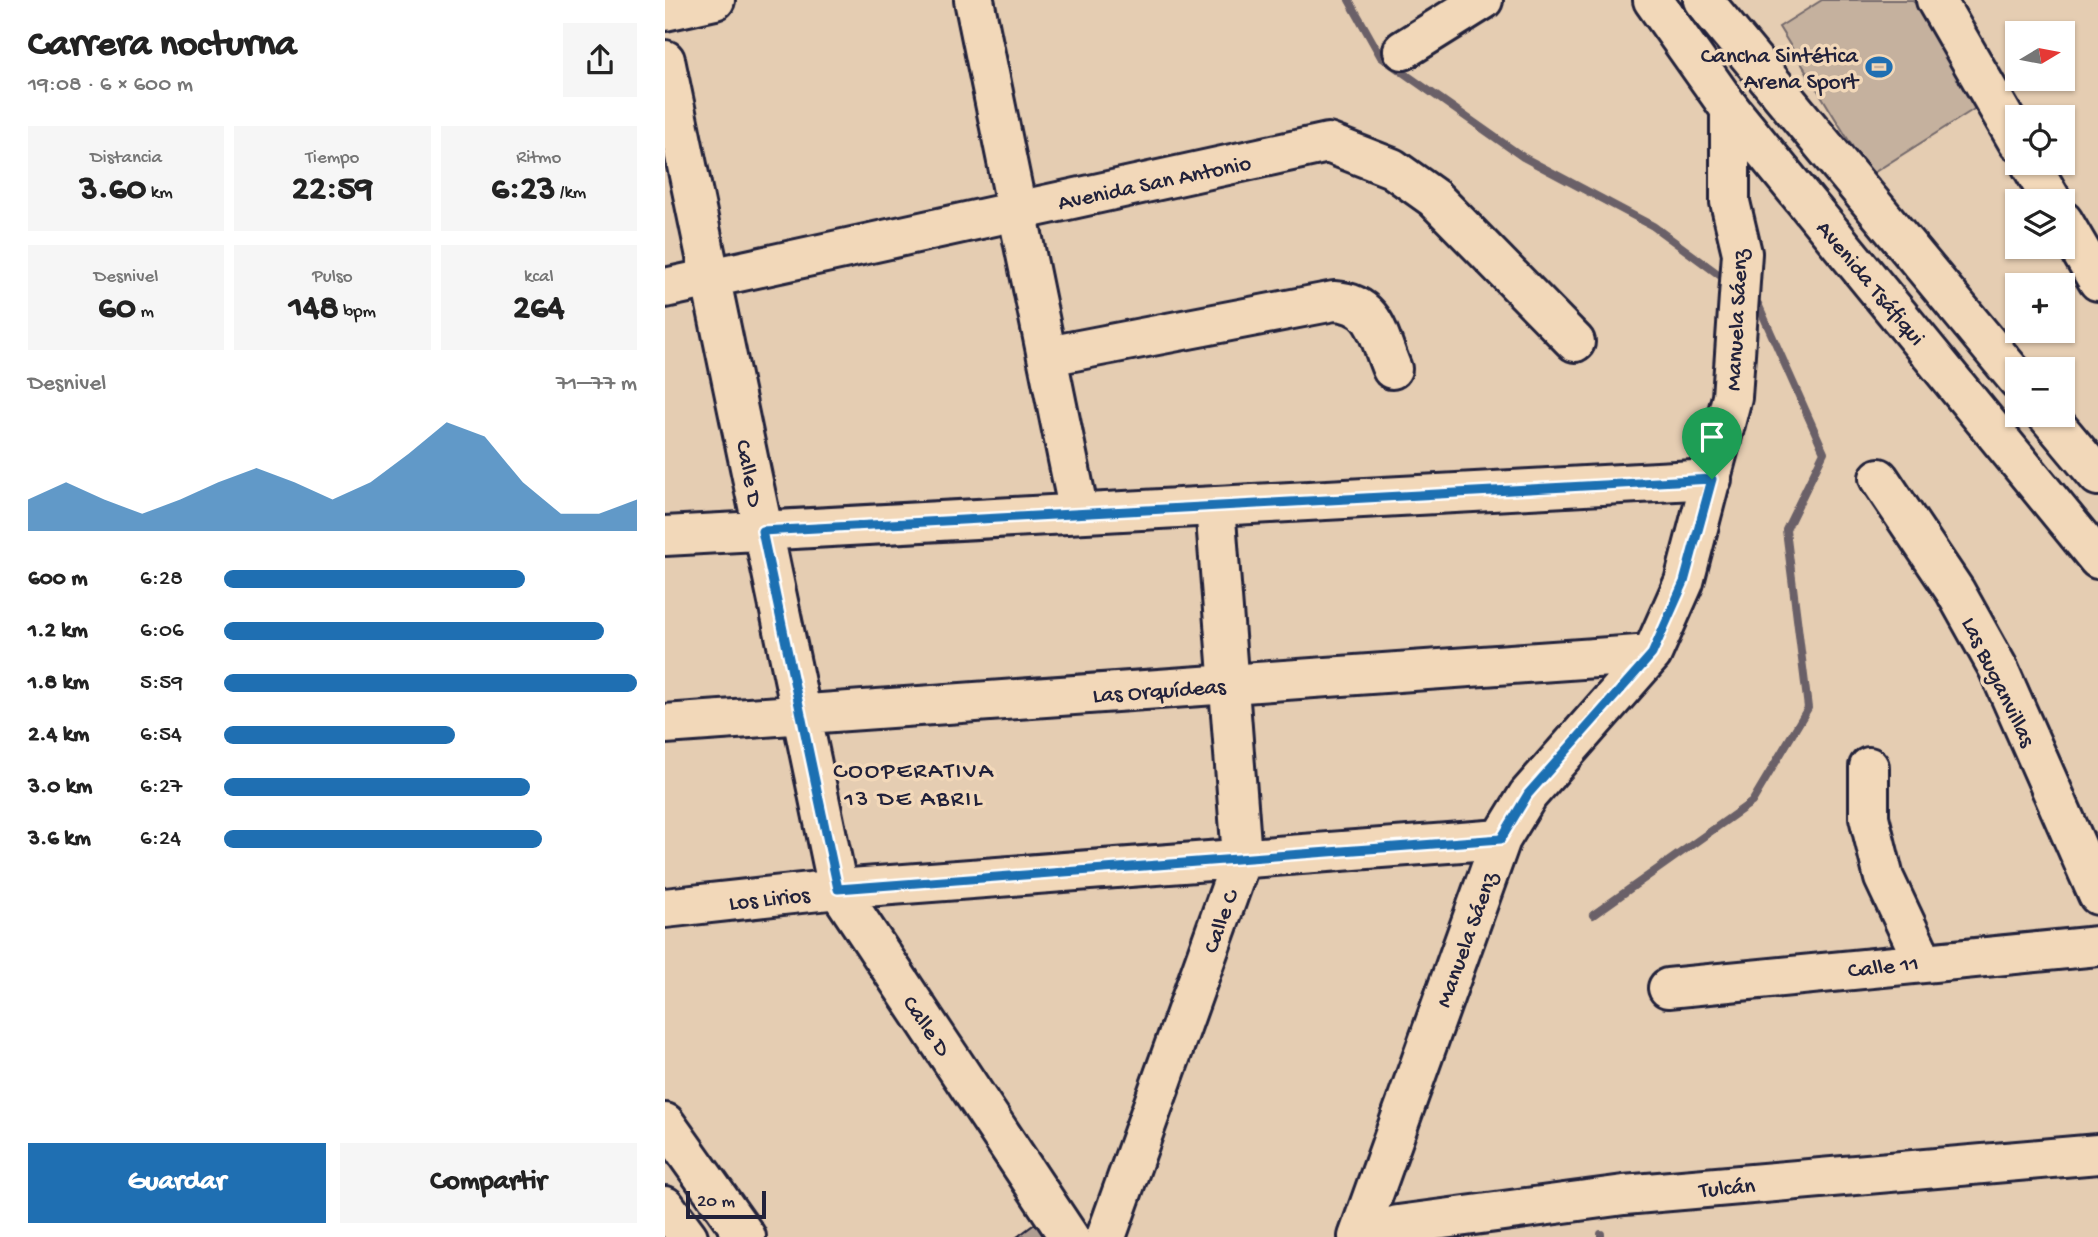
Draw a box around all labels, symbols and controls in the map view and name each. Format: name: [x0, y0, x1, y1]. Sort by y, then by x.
north arrow: [2005, 21, 2075, 91]
map controls: [2005, 21, 2075, 427]
button: share: [563, 23, 637, 97]
text: Carrera nocturna: [28, 24, 296, 68]
place label: Cancha Sintética Arena Sport: [1701, 44, 1860, 97]
sports icon: Cancha Sintética Arena Sport: [1864, 52, 1894, 82]
text: 19:08 · 6 × 600 m: [28, 72, 193, 99]
button: locate: [2005, 105, 2075, 175]
text: Distancia: [90, 147, 162, 170]
text: Tiempo: [306, 147, 359, 170]
text: Ritmo: [516, 147, 561, 170]
street label: Avenida San Antonio: [1056, 151, 1254, 218]
text: 3.60: [80, 170, 146, 211]
text: 22:59: [292, 170, 373, 211]
text: 6:23: [491, 170, 555, 211]
text: km: [146, 182, 173, 205]
text: /km: [555, 182, 586, 205]
button: layers: [2005, 189, 2075, 259]
street label: Avenida Tsáfiqui: [1809, 216, 1929, 352]
street label: Manuela Sáenz: [1721, 248, 1756, 392]
text: Desnivel: [94, 266, 159, 289]
text: Pulso: [312, 266, 353, 289]
text: kcal: [524, 266, 554, 289]
button: +: [2005, 273, 2075, 343]
text: 60: [98, 289, 136, 330]
text: 148: [289, 289, 339, 330]
text: 264: [513, 289, 565, 330]
text: m: [136, 301, 154, 324]
text: bpm: [339, 301, 376, 324]
button: −: [2005, 357, 2075, 427]
text: Desnivel: [28, 371, 106, 398]
text: 71–77 m: [556, 371, 637, 398]
pin: [1682, 407, 1742, 479]
icon: arrive: [1693, 418, 1731, 456]
street label: Calle D: [728, 438, 767, 510]
text: 600 m: [28, 566, 88, 593]
text: 6:28: [140, 566, 183, 593]
street label: Las Buganvillas: [1954, 613, 2040, 752]
text: 1.2 km: [28, 618, 88, 645]
text: 6:06: [140, 618, 184, 645]
text: 1.8 km: [28, 670, 89, 697]
text: 5:59: [140, 670, 183, 697]
street label: Las Orquídeas: [1092, 674, 1227, 711]
text: 2.4 km: [28, 722, 89, 749]
text: 6:54: [140, 722, 182, 749]
district label: COOPERATIVA 13 DE ABRIL: [833, 758, 995, 815]
text: 3.0 km: [28, 774, 92, 801]
text: 6:27: [140, 774, 182, 801]
text: 3.6 km: [28, 826, 91, 853]
text: 6:24: [140, 826, 181, 853]
street label: Manuela Sáenz: [1431, 868, 1506, 1012]
street label: Los Lirios: [728, 883, 812, 918]
street label: Calle C: [1198, 886, 1247, 957]
street label: Calle 11: [1847, 951, 1920, 986]
street label: Calle D: [895, 991, 956, 1063]
button: Guardar: [28, 1143, 326, 1223]
button: Compartir: [340, 1143, 637, 1223]
street label: Tulcán: [1696, 1174, 1757, 1206]
scale bar: [686, 1188, 767, 1220]
text: 20 m: [697, 1191, 735, 1214]

